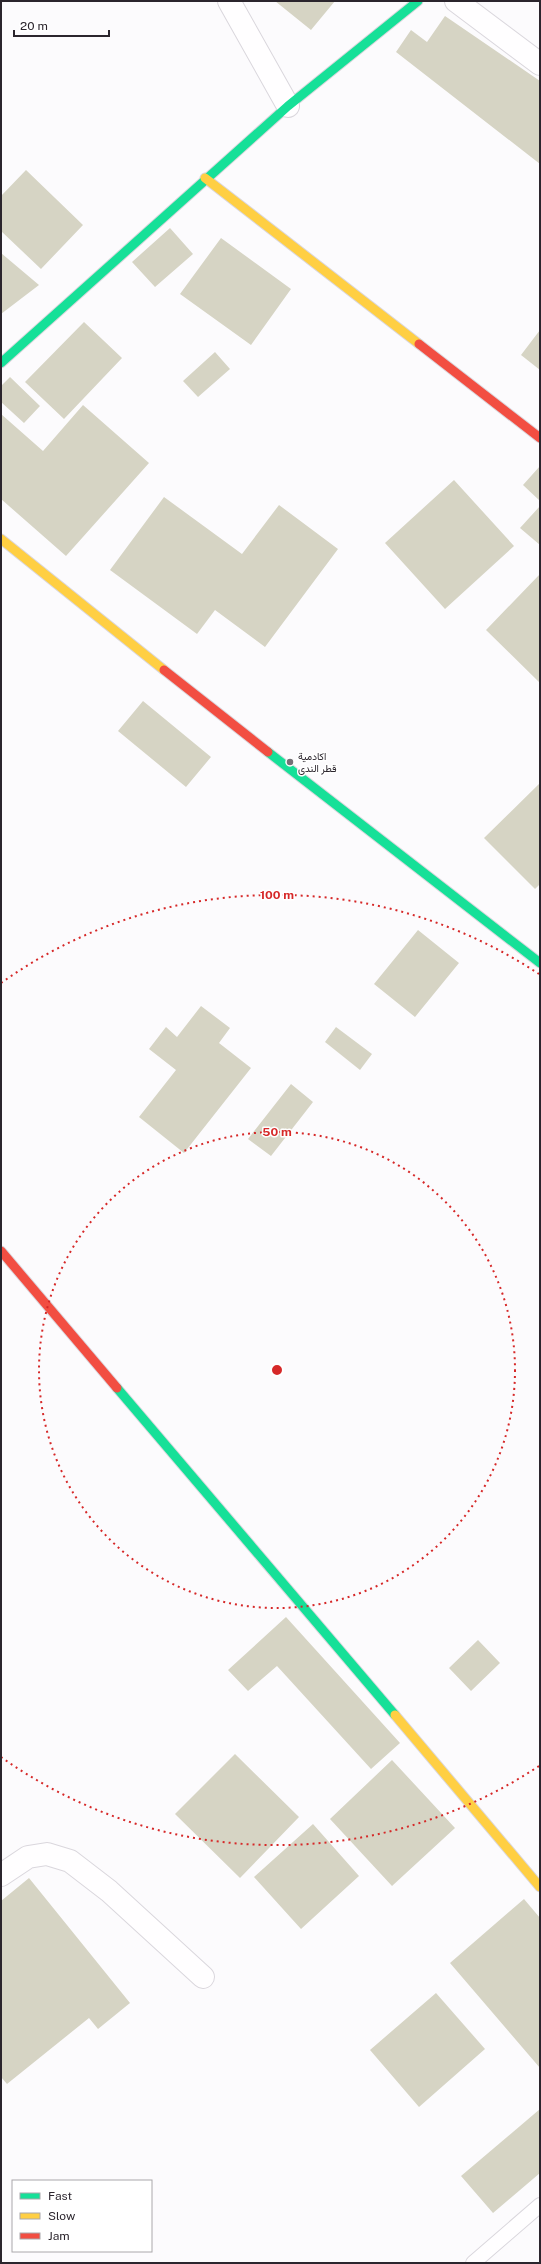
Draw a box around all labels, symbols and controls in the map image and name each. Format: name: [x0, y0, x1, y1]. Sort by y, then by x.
scale bar: [14, 12, 109, 38]
text: 20 m: [20, 19, 48, 33]
place label: اكادمية قطر الندى: [298, 750, 337, 775]
marker: اكادمية قطر الندى: [285, 757, 295, 767]
text: 100 m: [260, 888, 294, 902]
text: 50 m: [262, 1125, 292, 1139]
centre of rings: [270, 1363, 284, 1377]
legend: [12, 2180, 152, 2252]
text: Fast: [48, 2189, 73, 2203]
text: Slow: [48, 2209, 76, 2223]
text: Jam: [48, 2229, 70, 2243]

